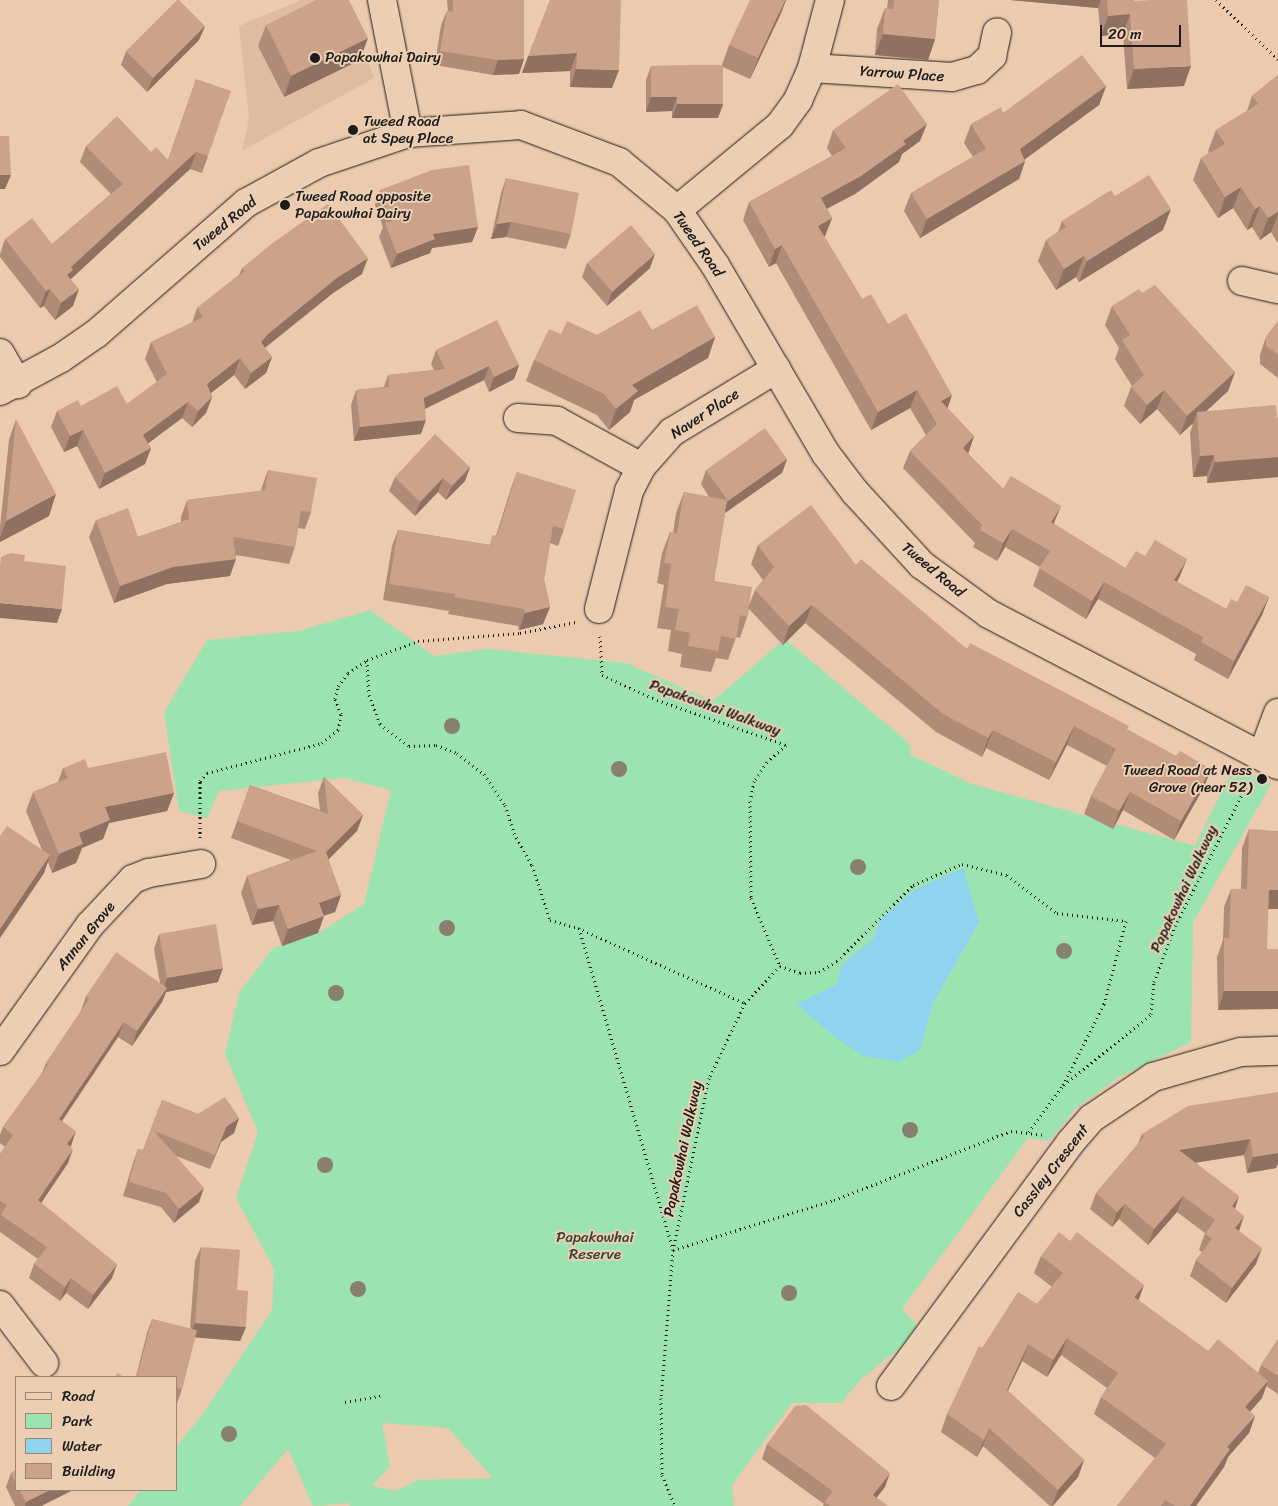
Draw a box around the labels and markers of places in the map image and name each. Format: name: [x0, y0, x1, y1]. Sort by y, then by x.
place label: Papakowhai Dairy: [325, 49, 441, 67]
marker: Papakowhai Dairy: [309, 52, 321, 64]
place label: Tweed Road at Spey Place: [363, 112, 454, 147]
marker: Tweed Road at Spey Place: [347, 124, 359, 136]
place label: Tweed Road opposite Papakowhai Dairy: [295, 187, 431, 222]
marker: Tweed Road opposite Papakowhai Dairy: [279, 199, 291, 211]
place label: Tweed Road at Ness Grove (near 52): [1121, 761, 1252, 796]
marker: Tweed Road at Ness Grove (near 52): [1256, 773, 1268, 785]

